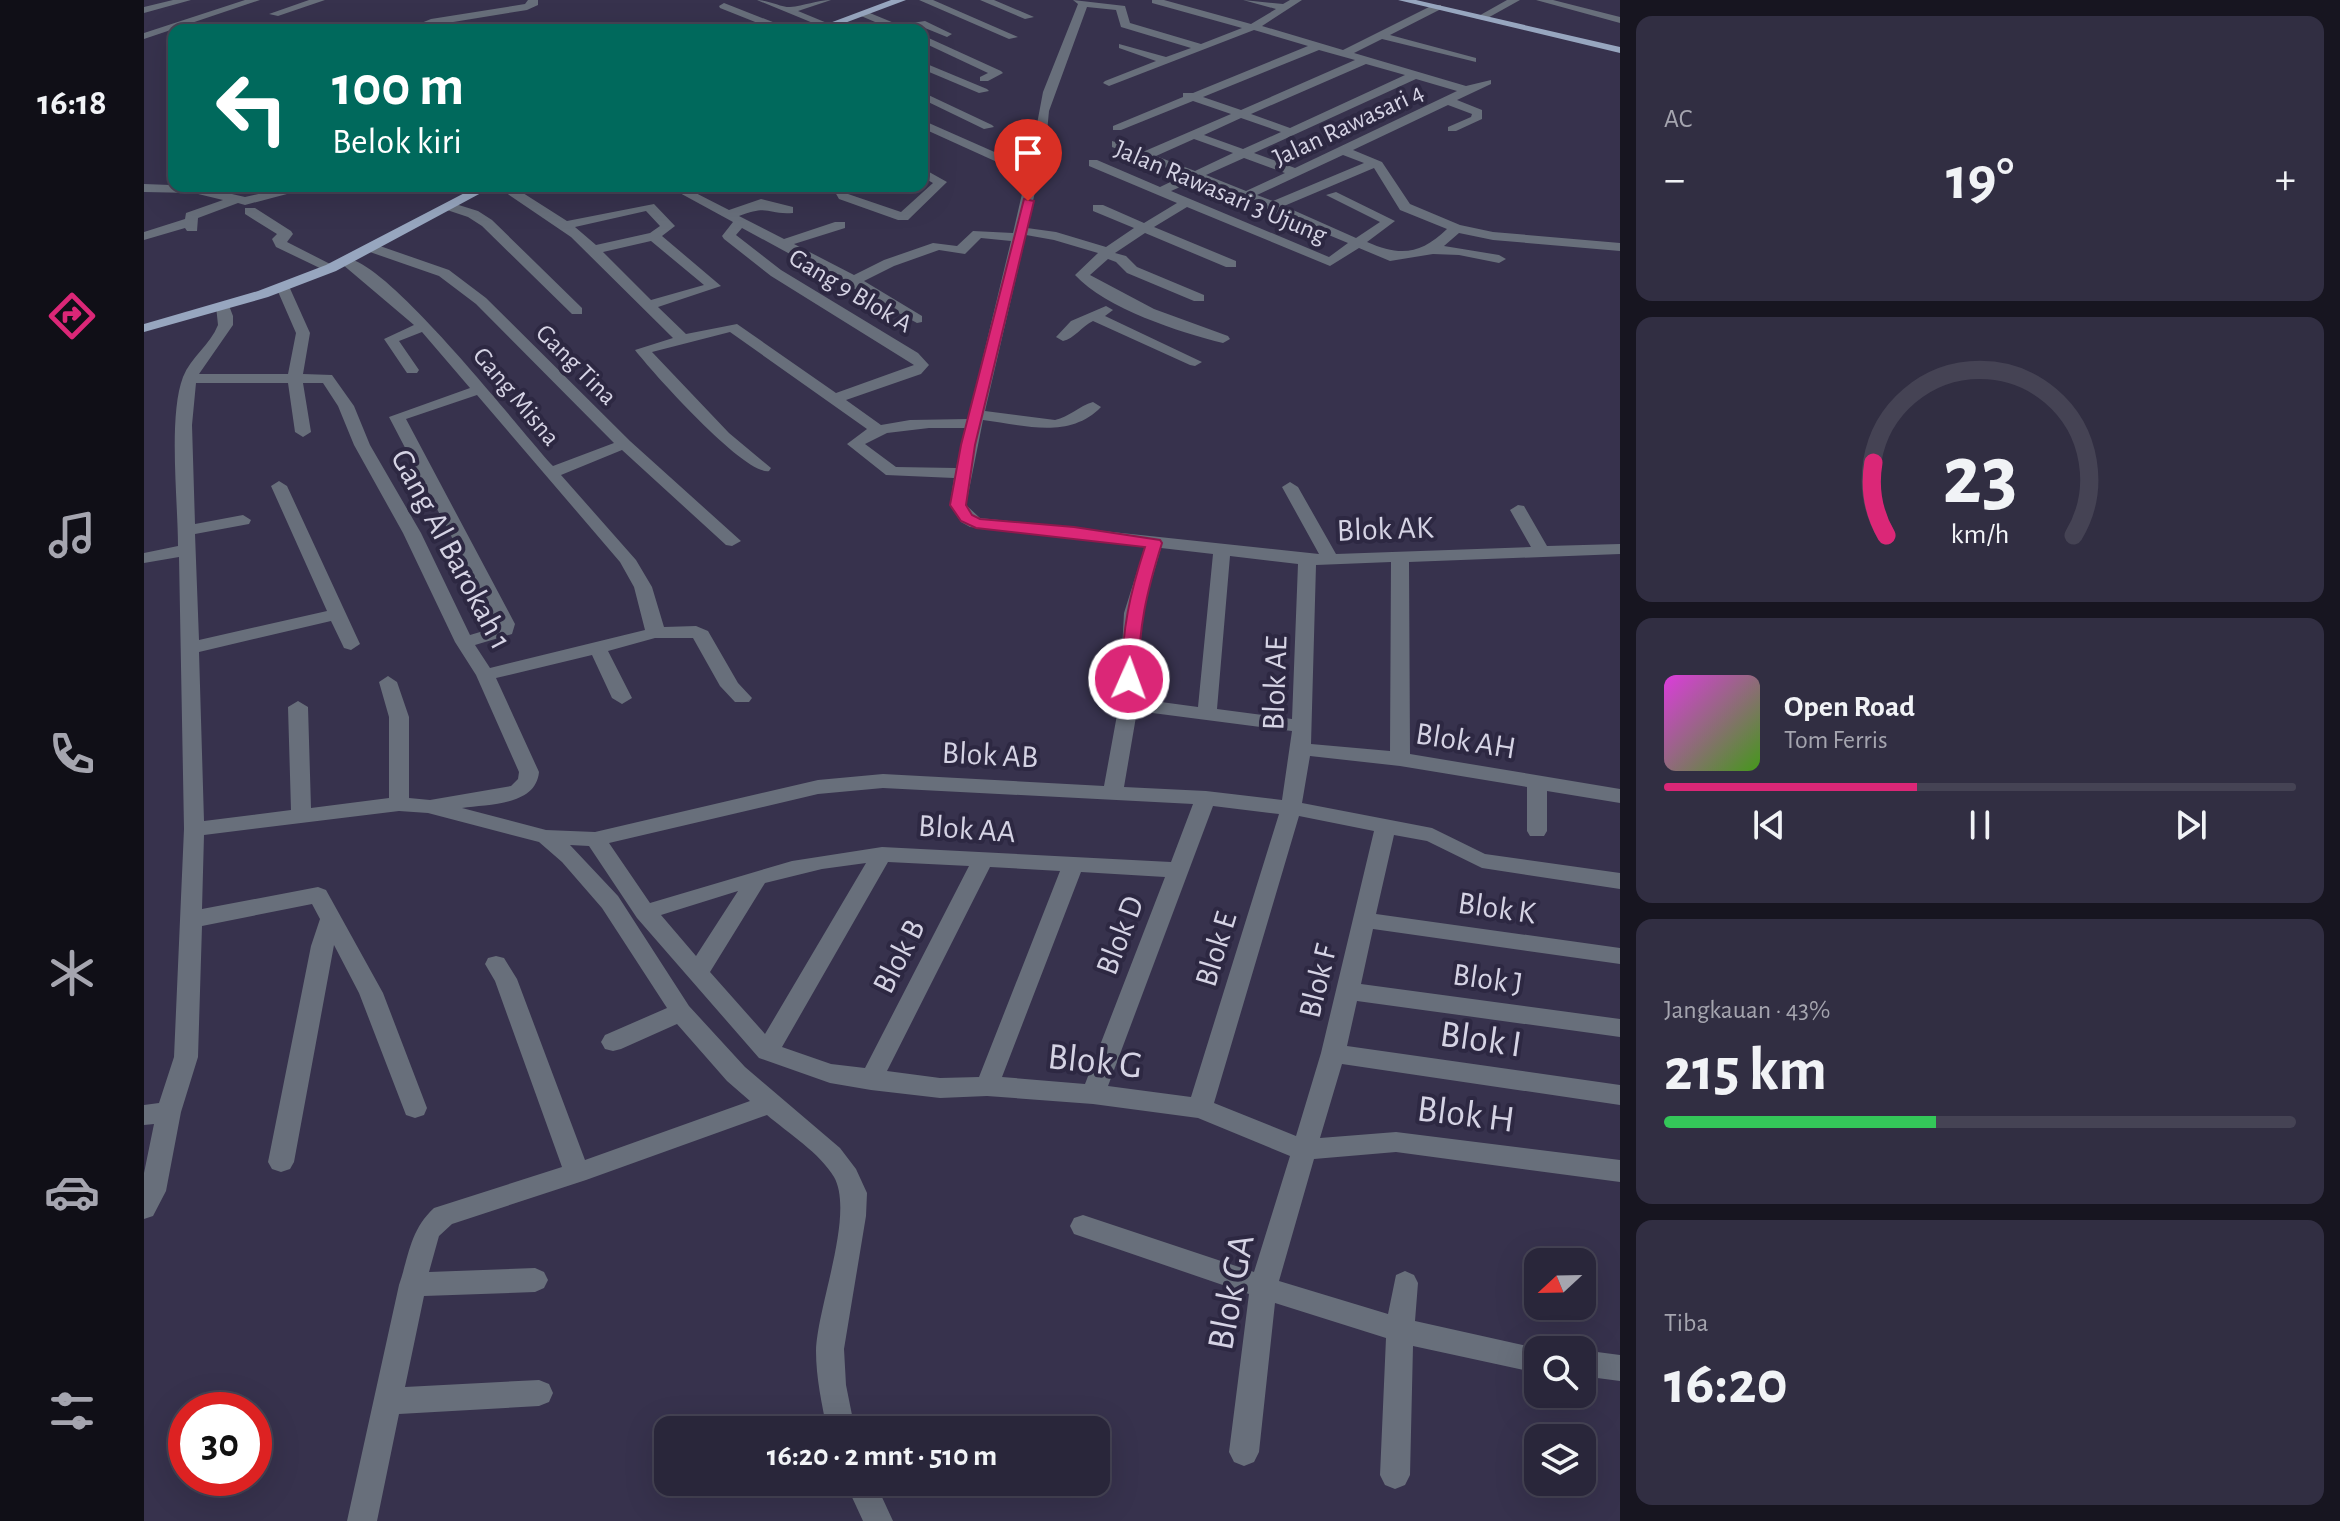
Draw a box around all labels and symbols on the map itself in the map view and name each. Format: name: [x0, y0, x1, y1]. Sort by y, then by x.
street label: Jalan Rawasari 4: [1269, 79, 1428, 171]
pin: [994, 119, 1062, 201]
street label: Jalan Rawasari 3 Ujung: [1111, 135, 1331, 249]
street label: Gang 9 Blok A: [785, 244, 916, 338]
street label: Gang Tina: [531, 319, 622, 410]
street label: Gang Misna: [468, 343, 565, 451]
street label: Gang Al Barokah 1: [385, 444, 517, 655]
street label: Blok AK: [1336, 511, 1434, 547]
street label: Blok AE: [1257, 635, 1293, 731]
position arrow: [1087, 637, 1171, 721]
street label: Blok AH: [1413, 717, 1518, 765]
street label: Blok AB: [941, 736, 1039, 773]
street label: Blok AA: [917, 810, 1017, 848]
street label: Blok K: [1456, 887, 1538, 929]
street label: Blok D: [1090, 892, 1149, 979]
street label: Blok E: [1190, 908, 1242, 990]
street label: Blok B: [867, 915, 931, 998]
street label: Blok F: [1293, 940, 1343, 1021]
street label: Blok J: [1451, 958, 1525, 1000]
street label: Blok I: [1437, 1015, 1524, 1065]
street label: Blok G: [1046, 1038, 1144, 1086]
street label: Blok H: [1415, 1090, 1517, 1140]
street label: Blok GA: [1202, 1231, 1262, 1353]
north arrow: [1524, 1248, 1596, 1320]
speed limit sign: 30: [168, 1392, 272, 1496]

